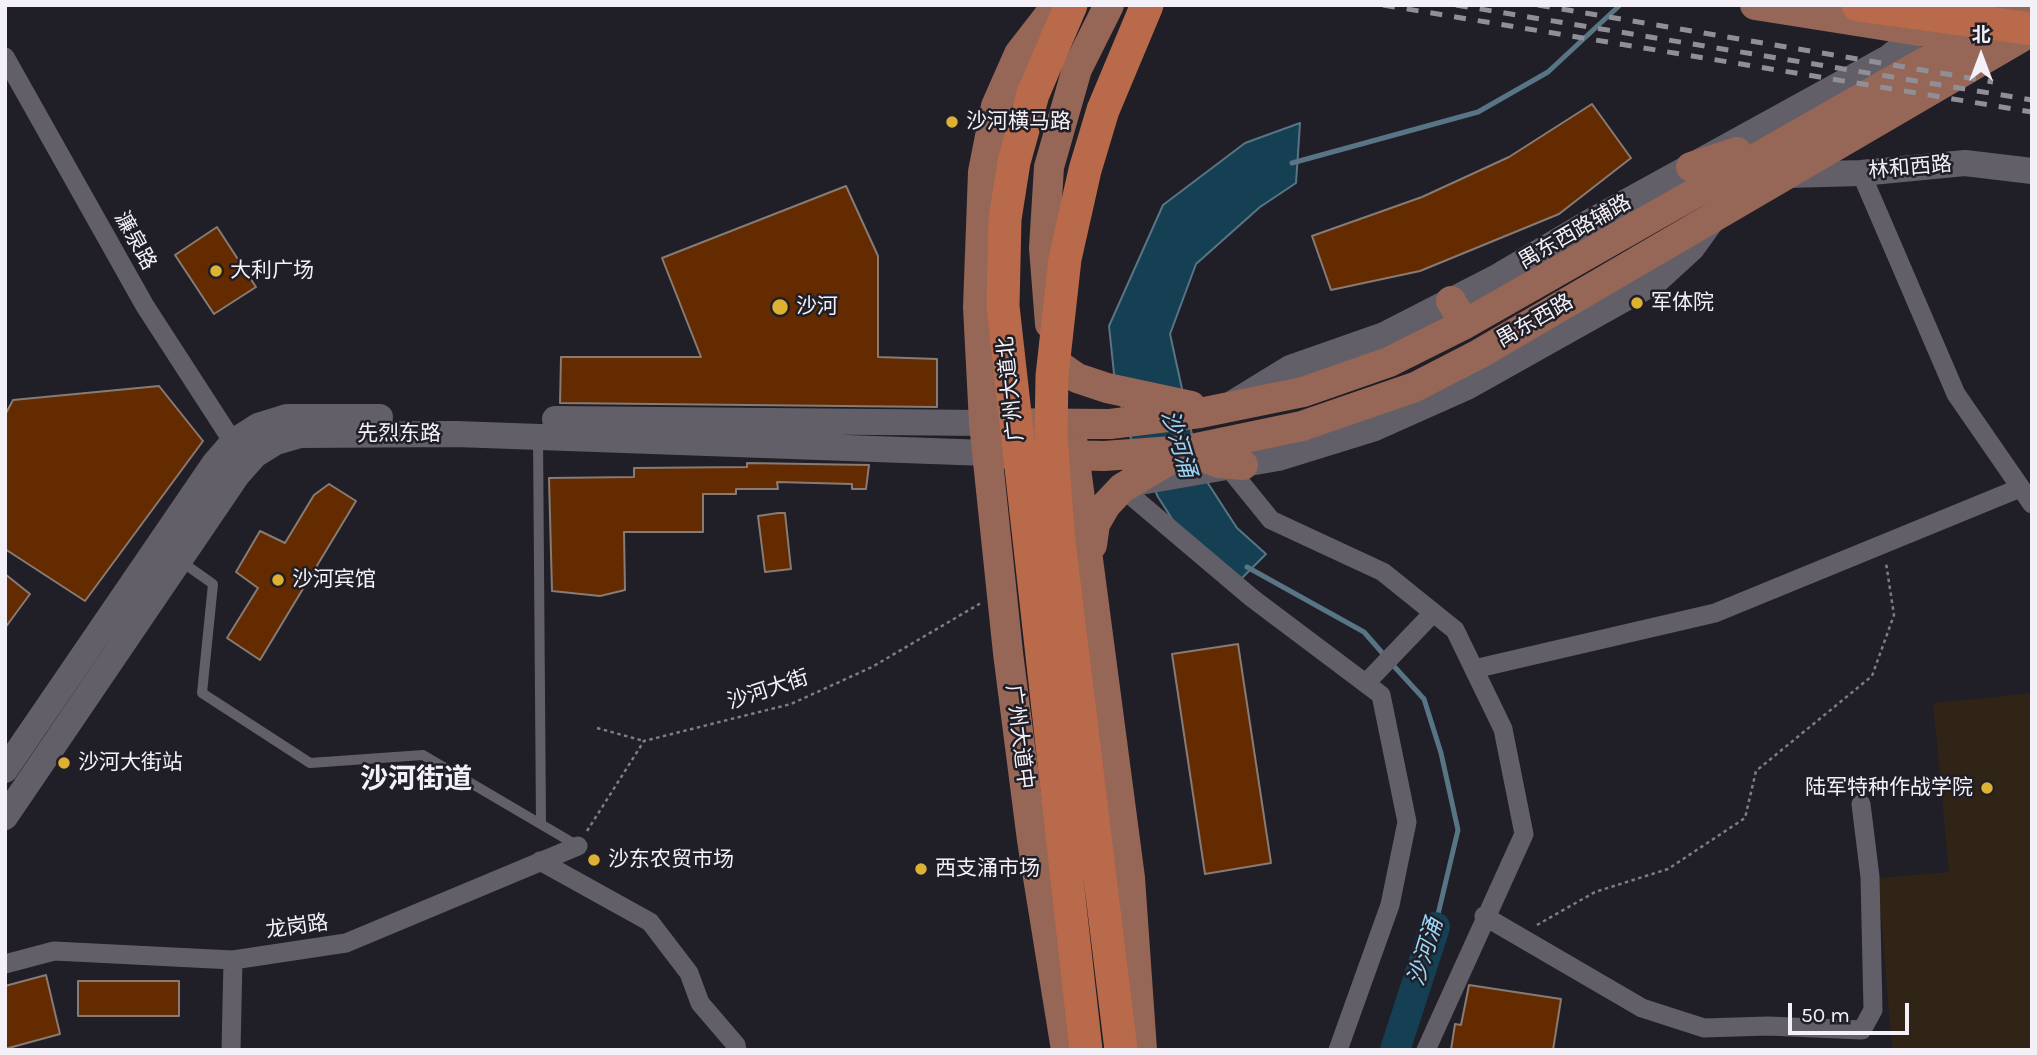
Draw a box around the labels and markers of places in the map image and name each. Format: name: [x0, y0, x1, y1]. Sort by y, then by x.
place label: 沙河横马路: [966, 109, 1071, 135]
marker: 沙河横马路: [944, 114, 960, 130]
place label: 大利广场: [230, 258, 314, 284]
marker: 大利广场: [208, 263, 224, 279]
place label: 军体院: [1651, 290, 1714, 316]
place label: 沙河: [796, 294, 838, 320]
marker: 军体院: [1629, 295, 1645, 311]
marker: 沙河: [770, 297, 790, 317]
place label: 沙河宾馆: [292, 567, 376, 593]
marker: 沙河宾馆: [270, 572, 286, 588]
place label: 沙河大街站: [78, 750, 183, 776]
marker: 沙河大街站: [56, 755, 72, 771]
place label: 陆军特种作战学院: [1805, 775, 1973, 801]
marker: 陆军特种作战学院: [1979, 780, 1995, 796]
place label: 沙东农贸市场: [608, 847, 734, 873]
marker: 沙东农贸市场: [586, 852, 602, 868]
place label: 西支涌市场: [935, 856, 1040, 882]
marker: 西支涌市场: [913, 861, 929, 877]

